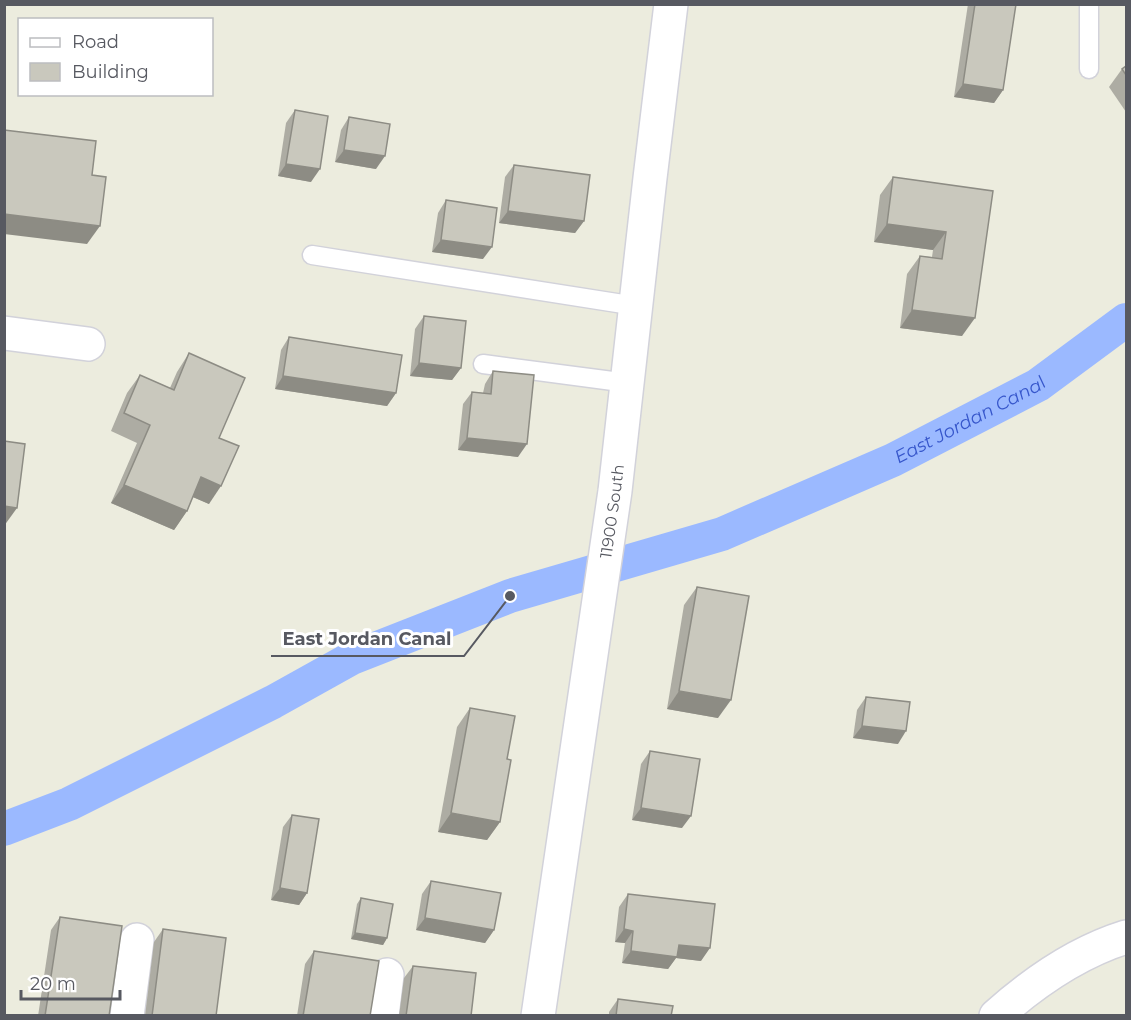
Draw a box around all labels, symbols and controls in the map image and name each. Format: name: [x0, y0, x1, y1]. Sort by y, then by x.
legend: [18, 18, 213, 96]
text: Road: [72, 31, 119, 53]
text: Building: [72, 61, 149, 83]
water label: East Jordan Canal: [891, 372, 1051, 468]
street label: 11900 South: [596, 463, 627, 560]
callout: East Jordan Canal: [271, 620, 464, 656]
text: East Jordan Canal: [283, 628, 451, 650]
scale bar: [21, 963, 120, 1001]
text: 20 m: [30, 973, 76, 995]

